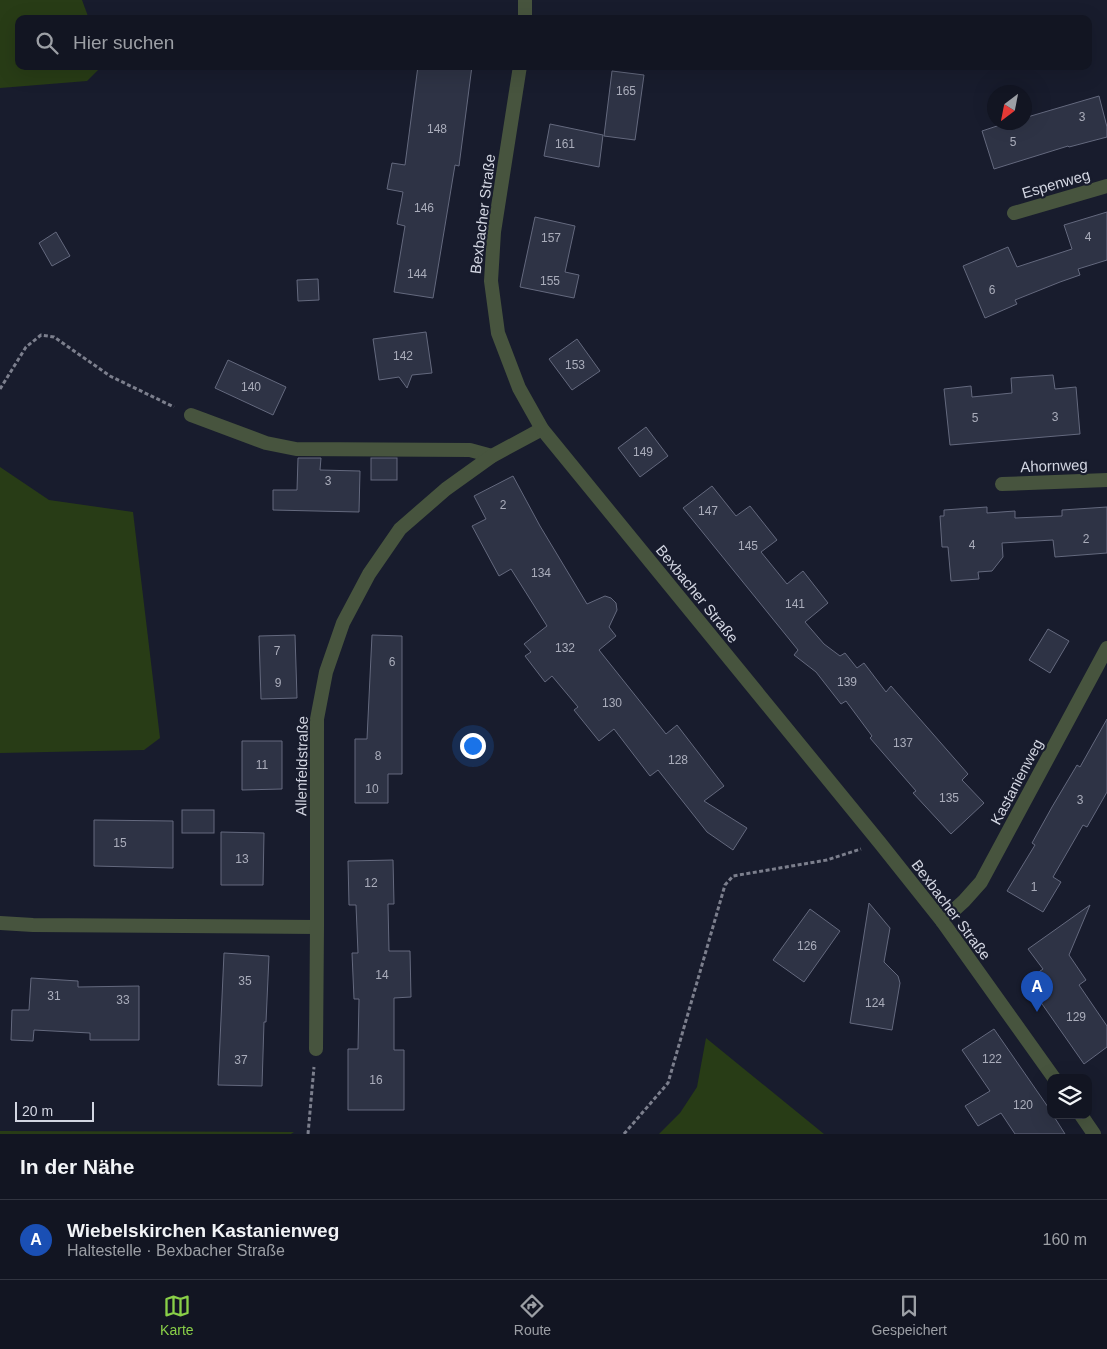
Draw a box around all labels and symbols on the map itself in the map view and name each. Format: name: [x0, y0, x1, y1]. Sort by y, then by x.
house number: 165: [616, 84, 636, 98]
north arrow: [987, 85, 1032, 130]
house number: 3: [1079, 110, 1086, 124]
house number: 148: [427, 122, 447, 136]
house number: 5: [1010, 135, 1017, 149]
house number: 161: [555, 137, 575, 151]
street label: Bexbacher Straße: [467, 153, 498, 275]
street label: Espenweg: [1020, 166, 1092, 201]
house number: 146: [414, 201, 434, 215]
house number: 4: [1085, 230, 1092, 244]
house number: 157: [541, 231, 561, 245]
house number: 144: [407, 267, 427, 281]
house number: 155: [540, 274, 560, 288]
house number: 6: [989, 283, 996, 297]
house number: 142: [393, 349, 413, 363]
house number: 153: [565, 358, 585, 372]
house number: 140: [241, 380, 261, 394]
house number: 3: [1052, 410, 1059, 424]
house number: 5: [972, 411, 979, 425]
house number: 149: [633, 445, 653, 459]
street label: Ahornweg: [1020, 456, 1088, 475]
house number: 3: [325, 474, 332, 488]
house number: 2: [500, 498, 507, 512]
house number: 147: [698, 504, 718, 518]
house number: 2: [1083, 532, 1090, 546]
house number: 4: [969, 538, 976, 552]
house number: 145: [738, 539, 758, 553]
street label: Bexbacher Straße: [653, 541, 742, 646]
house number: 134: [531, 566, 551, 580]
house number: 141: [785, 597, 805, 611]
house number: 132: [555, 641, 575, 655]
house number: 7: [274, 644, 281, 658]
house number: 6: [389, 655, 396, 669]
house number: 139: [837, 675, 857, 689]
house number: 9: [275, 676, 282, 690]
house number: 130: [602, 696, 622, 710]
street label: Allenfeldstraße: [292, 716, 311, 816]
your location: [460, 733, 486, 759]
house number: 137: [893, 736, 913, 750]
street label: Kastanienweg: [987, 736, 1046, 827]
house number: 8: [375, 749, 382, 763]
house number: 128: [668, 753, 688, 767]
house number: 11: [256, 758, 269, 772]
house number: 10: [365, 782, 379, 796]
house number: 135: [939, 791, 959, 805]
house number: 3: [1077, 793, 1084, 807]
house number: 15: [113, 836, 127, 850]
house number: 13: [235, 852, 249, 866]
street label: Bexbacher Straße: [908, 856, 995, 963]
house number: 12: [364, 876, 378, 890]
house number: 1: [1031, 880, 1038, 894]
house number: 126: [797, 939, 817, 953]
house number: 14: [375, 968, 389, 982]
pin: A: [1021, 971, 1053, 1012]
house number: 35: [238, 974, 252, 988]
house number: 31: [47, 989, 61, 1003]
house number: 33: [116, 993, 130, 1007]
house number: 124: [865, 996, 885, 1010]
house number: 129: [1066, 1010, 1086, 1024]
house number: 122: [982, 1052, 1002, 1066]
house number: 37: [234, 1053, 248, 1067]
house number: 16: [369, 1073, 383, 1087]
house number: 120: [1013, 1098, 1033, 1112]
scale bar: [15, 1099, 94, 1122]

